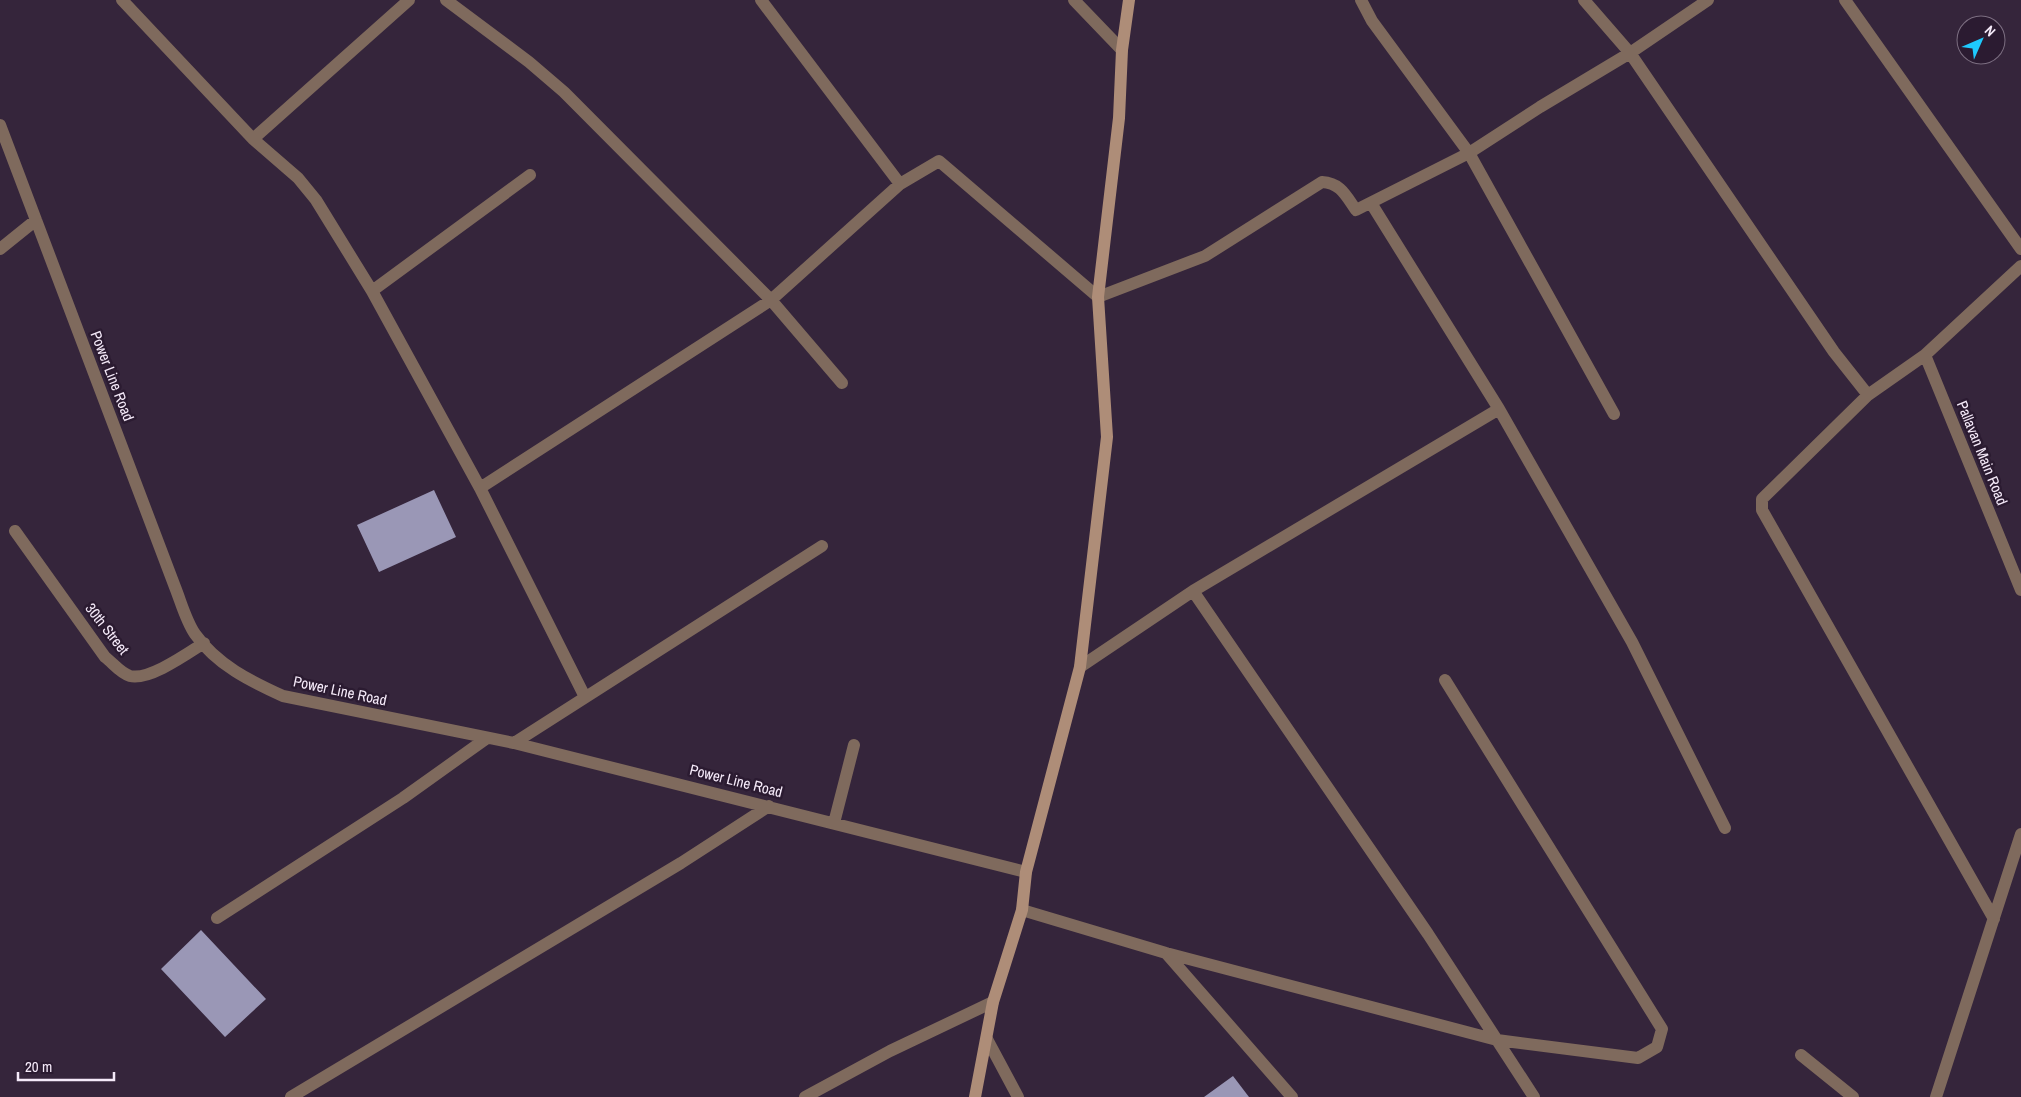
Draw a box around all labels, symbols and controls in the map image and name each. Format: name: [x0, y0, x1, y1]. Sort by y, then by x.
north arrow: [1956, 15, 2006, 65]
text: N: [1981, 22, 1999, 40]
street label: Power Line Road: [86, 328, 139, 424]
street label: Pallavan Main Road: [1952, 398, 2013, 508]
street label: 30th Street: [81, 599, 135, 659]
street label: Power Line Road: [291, 670, 389, 711]
street label: Power Line Road: [687, 759, 785, 802]
scale bar: [18, 1050, 114, 1082]
text: 20 m: [25, 1056, 52, 1077]

